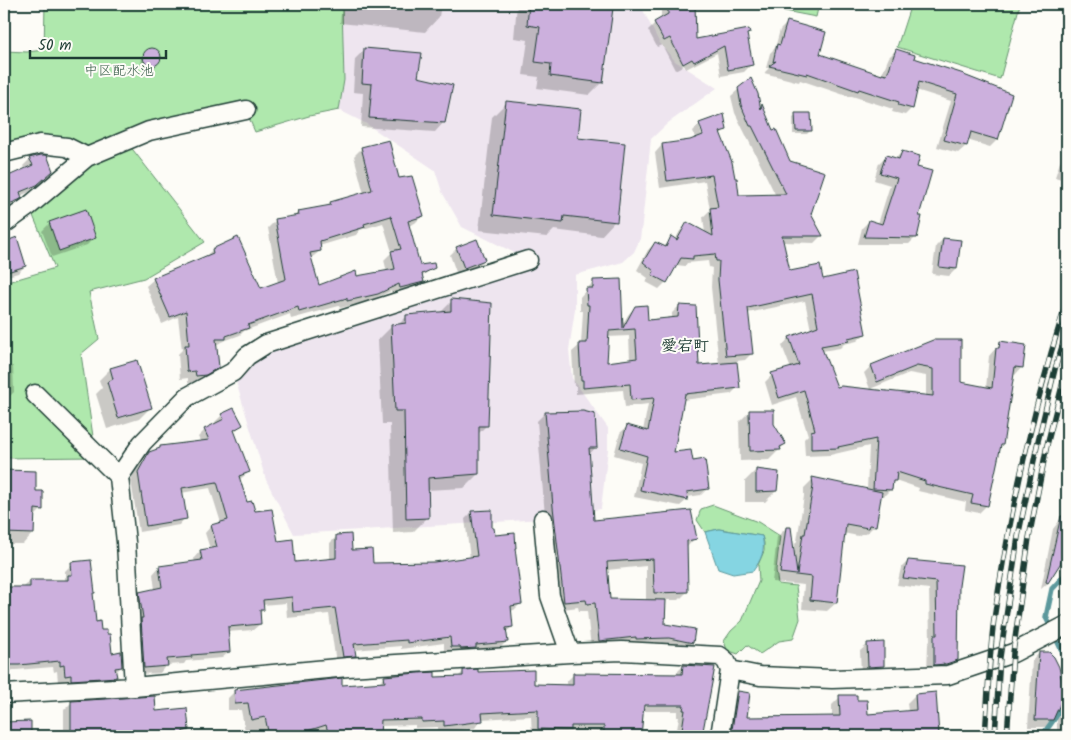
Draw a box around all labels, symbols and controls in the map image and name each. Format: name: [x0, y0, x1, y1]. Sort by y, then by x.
scale bar: [30, 28, 166, 60]
text: 50 m: [38, 34, 72, 58]
park label: 中区配水池: [84, 60, 154, 82]
district label: 愛宕町: [661, 334, 709, 359]

